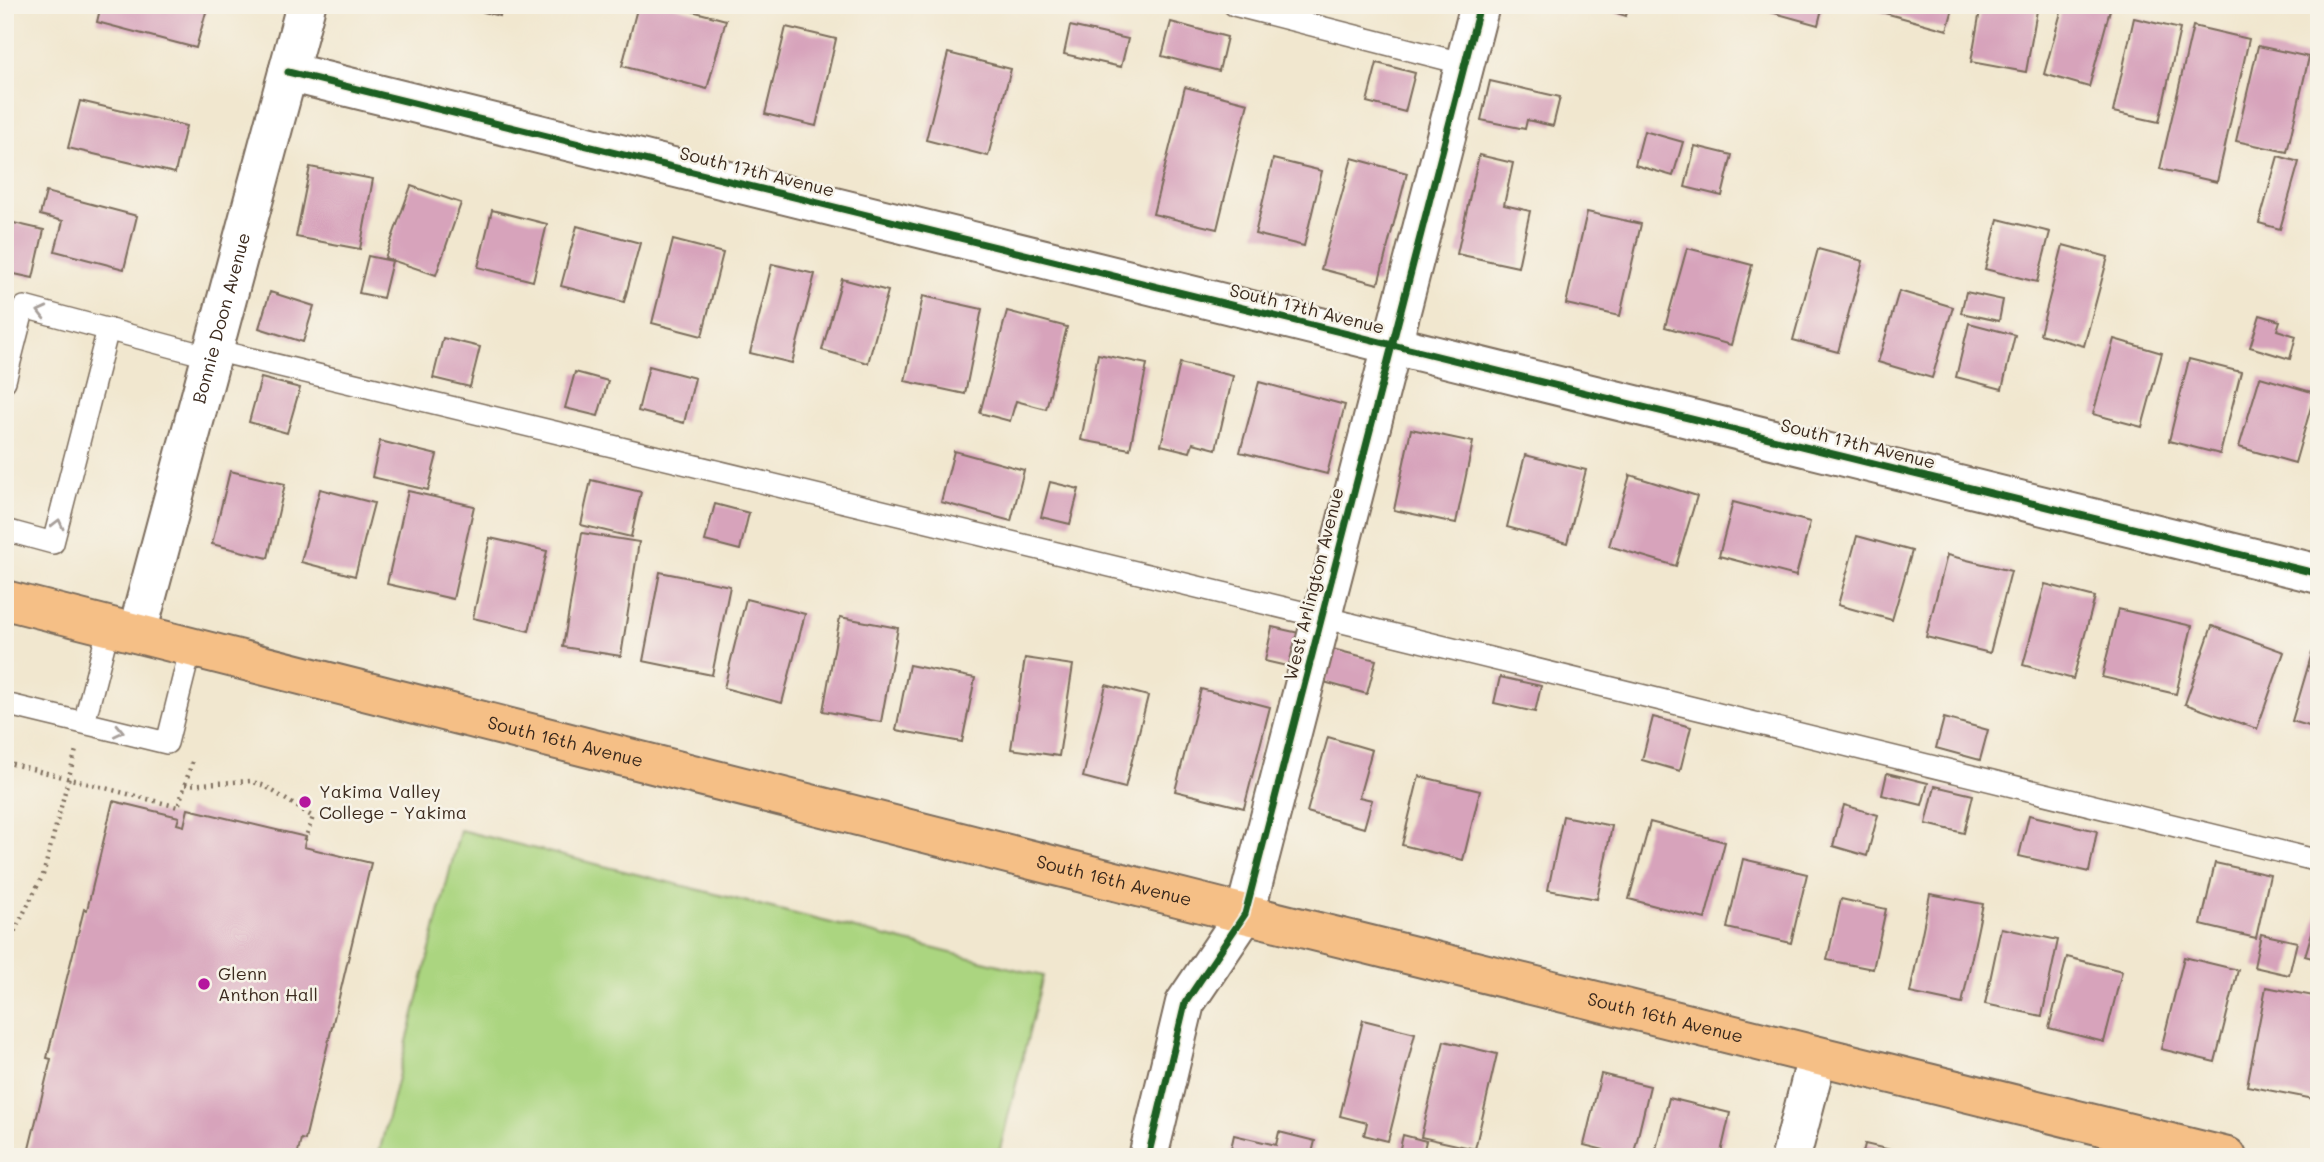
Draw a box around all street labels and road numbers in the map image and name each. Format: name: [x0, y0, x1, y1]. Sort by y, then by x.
street label: South 17th Avenue: [677, 140, 837, 202]
street label: Bonnie Doon Avenue: [186, 230, 255, 406]
street label: South 17th Avenue: [1227, 277, 1387, 339]
street label: South 17th Avenue: [1778, 412, 1938, 474]
street label: West Arlington Avenue: [1277, 485, 1349, 683]
street label: South 16th Avenue: [485, 710, 646, 772]
street label: South 16th Avenue: [1034, 849, 1195, 911]
street label: South 16th Avenue: [1585, 986, 1746, 1048]

